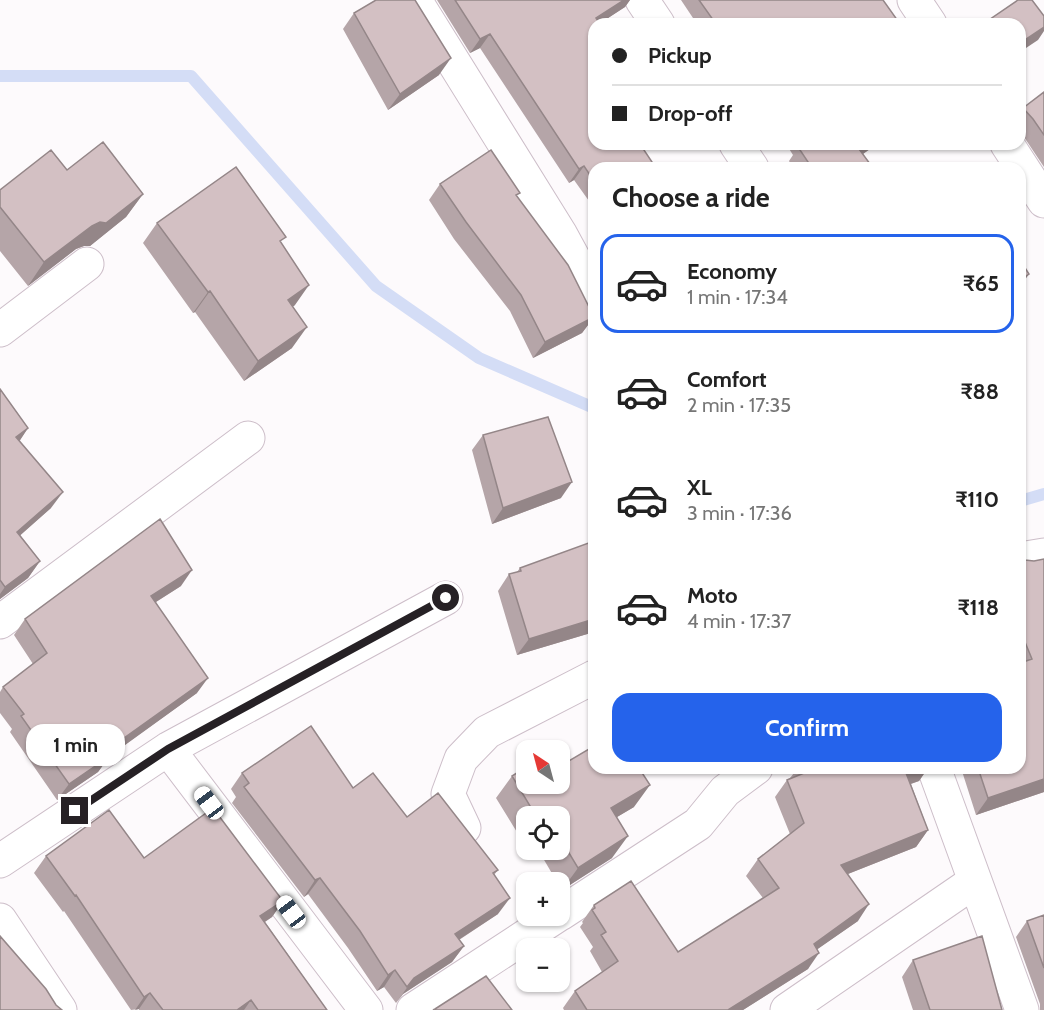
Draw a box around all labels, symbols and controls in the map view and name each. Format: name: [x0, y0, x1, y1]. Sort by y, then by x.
text: Pickup: [648, 42, 712, 69]
text: Drop-off: [648, 100, 732, 127]
text: Choose a ride: [612, 181, 770, 214]
icon: car: [615, 257, 669, 311]
text: Economy: [687, 258, 777, 285]
text: ₹65: [963, 270, 999, 297]
text: 1 min · 17:34: [687, 285, 788, 309]
icon: car: [615, 365, 669, 419]
text: Comfort: [687, 366, 766, 393]
text: ₹88: [960, 378, 999, 405]
text: 2 min · 17:35: [687, 393, 791, 417]
icon: car: [615, 473, 669, 527]
text: XL: [687, 474, 712, 501]
text: ₹110: [955, 486, 999, 513]
text: 3 min · 17:36: [687, 501, 792, 525]
icon: car: [615, 581, 669, 635]
text: Moto: [687, 582, 738, 609]
route start: [432, 584, 459, 611]
text: ₹118: [957, 594, 999, 621]
text: 4 min · 17:37: [687, 609, 791, 633]
button: Confirm: [612, 693, 1002, 762]
callout: 1 min: [26, 724, 124, 766]
text: 1 min: [53, 733, 98, 757]
north arrow: [516, 740, 570, 794]
map controls: [516, 740, 570, 992]
car: [191, 783, 227, 823]
route end: [61, 797, 88, 824]
button: locate: [516, 806, 570, 860]
button: +: [516, 872, 570, 926]
car: [273, 892, 309, 932]
button: −: [516, 938, 570, 992]

